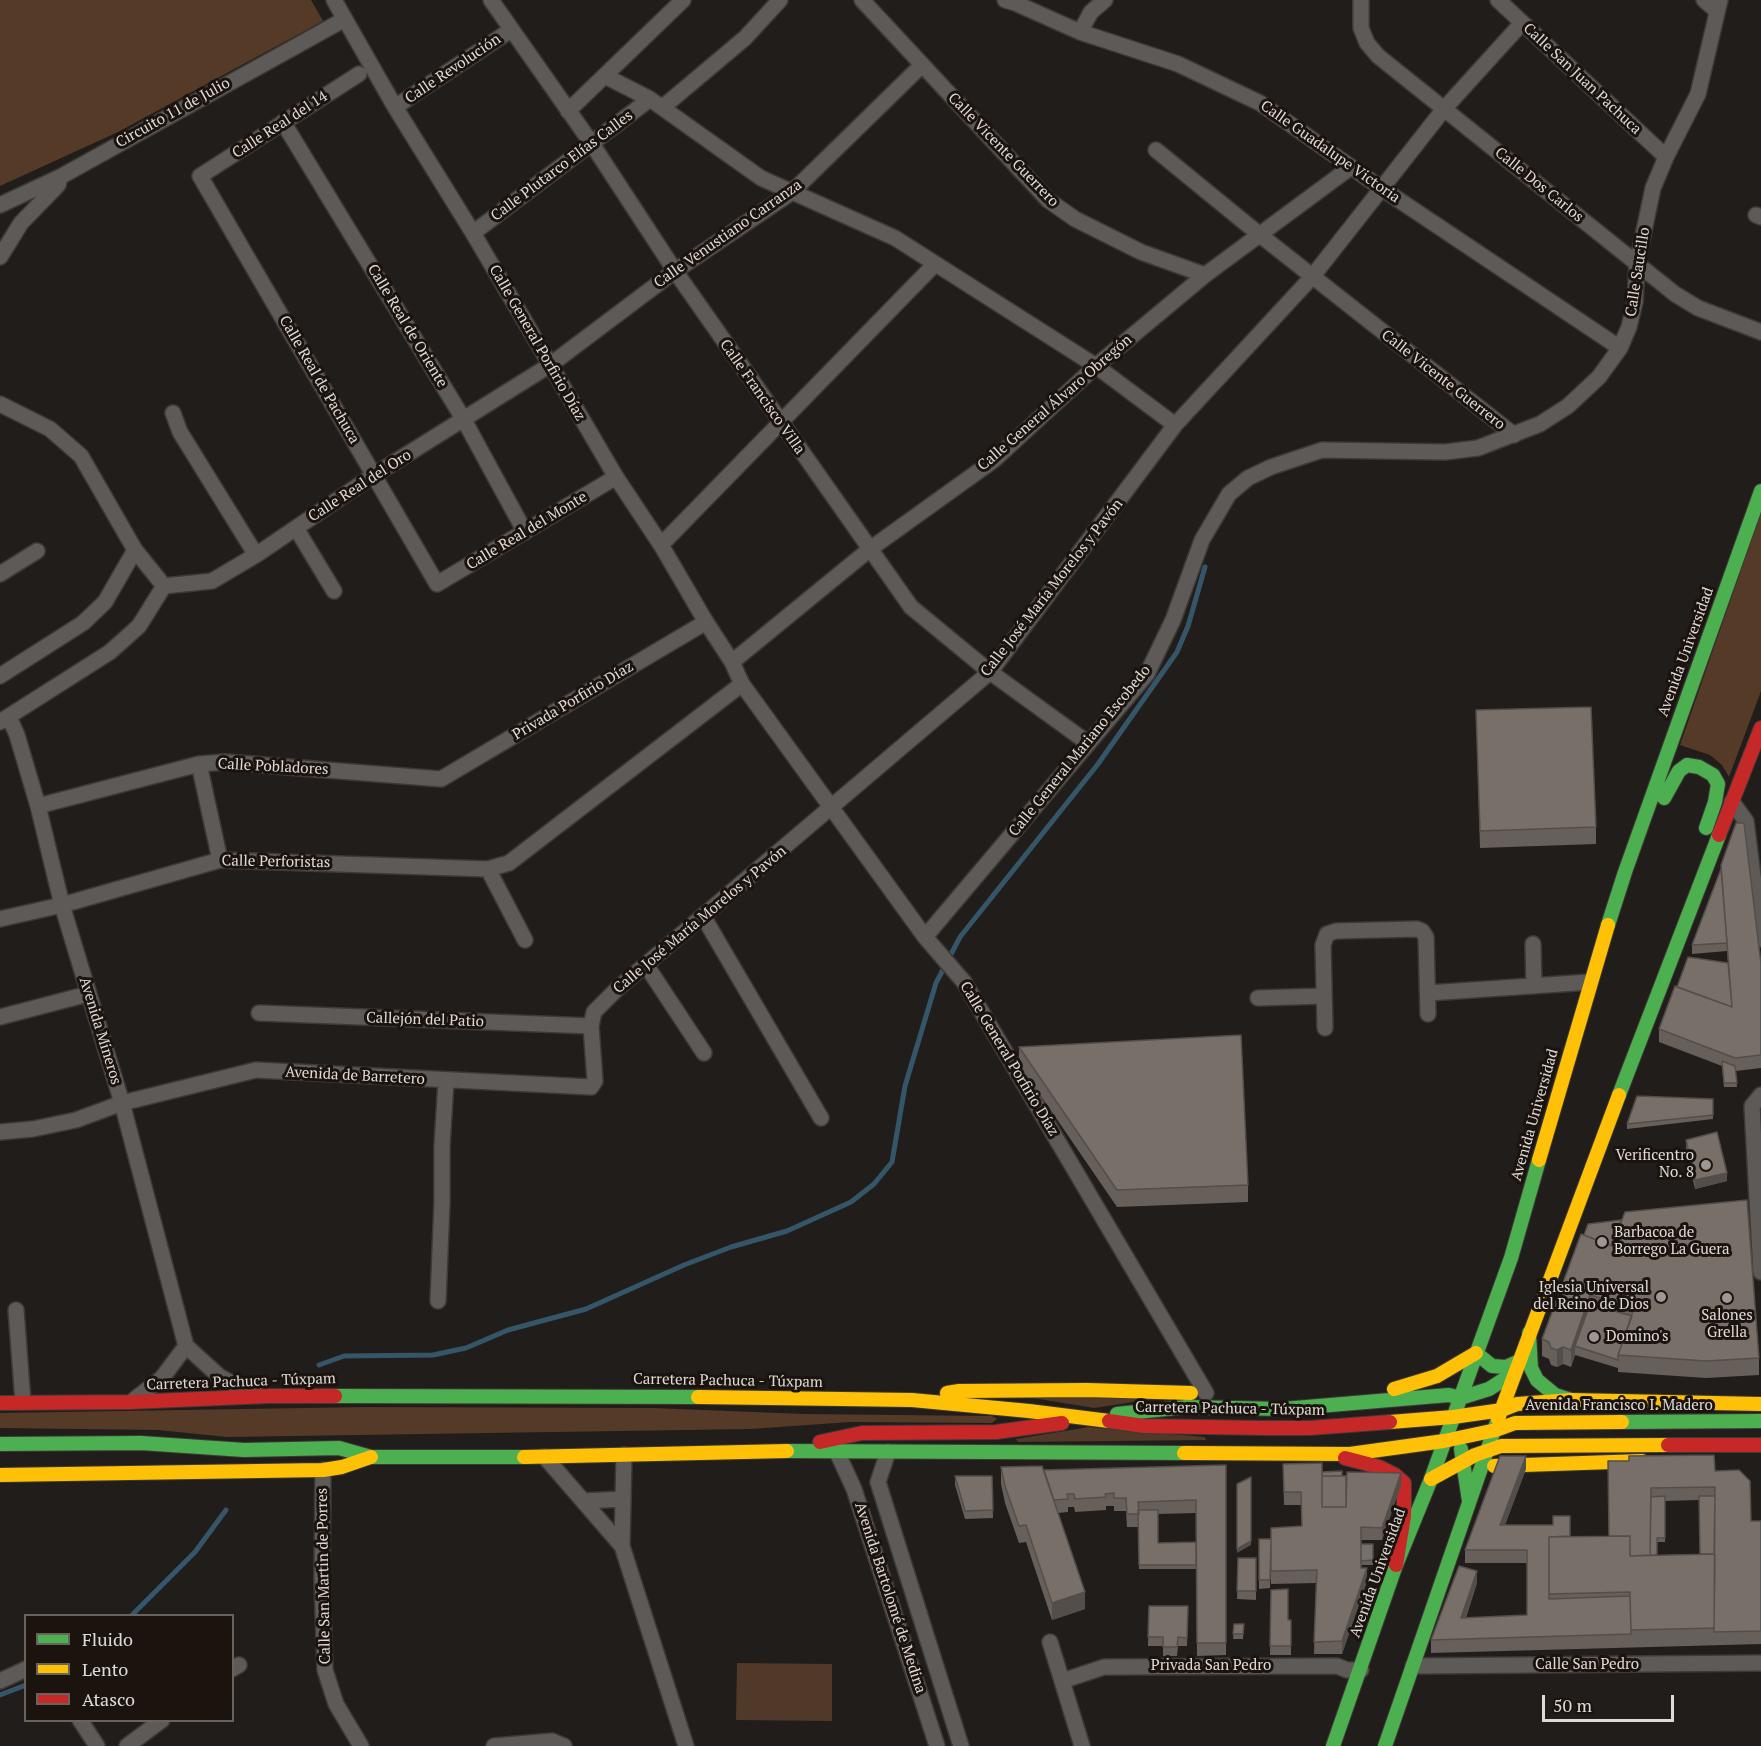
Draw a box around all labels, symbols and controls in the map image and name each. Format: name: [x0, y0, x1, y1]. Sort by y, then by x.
street label: Calle San Juan Pachuca: [1519, 20, 1645, 138]
street label: Calle Revolución: [402, 30, 504, 108]
street label: Circuito 11 de Julio: [113, 74, 233, 152]
street label: Calle Real del 14: [229, 87, 331, 163]
street label: Calle Vicente Guerrero: [944, 89, 1062, 211]
street label: Calle Guadalupe Victoria: [1257, 97, 1403, 207]
street label: Calle Plutarco Elías Calles: [488, 107, 636, 225]
street label: Calle Dos Carlos: [1491, 144, 1587, 226]
street label: Calle Venustiano Carranza: [651, 176, 805, 292]
street label: Calle Saucillo: [1622, 226, 1654, 318]
street label: Calle Real de Oriente: [363, 261, 451, 391]
street label: Calle General Porfirio Díaz: [485, 262, 589, 424]
street label: Calle Real de Pachuca: [275, 313, 363, 447]
street label: Calle Vicente Guerrero: [1378, 326, 1508, 434]
street label: Calle General Álvaro Obregón: [974, 331, 1136, 475]
street label: Calle Francisco Villa: [716, 336, 808, 458]
street label: Calle Real del Oro: [305, 446, 415, 526]
street label: Calle Real del Monte: [463, 488, 591, 574]
street label: Calle José María Morelos y Pavón: [977, 496, 1127, 680]
street label: Avenida Universidad: [1654, 585, 1718, 719]
street label: Privada Porfirio Díaz: [509, 658, 637, 744]
street label: Calle General Mariano Escobedo: [1005, 662, 1155, 840]
street label: Calle Pobladores: [217, 755, 329, 779]
street label: Calle José María Morelos y Pavón: [610, 842, 790, 998]
street label: Calle Perforistas: [221, 852, 331, 872]
street label: Avenida Mineros: [75, 975, 125, 1087]
street label: Calle General Porfirio Díaz: [956, 978, 1062, 1140]
street label: Callejón del Patio: [366, 1009, 484, 1031]
street label: Avenida Universidad: [1508, 1047, 1562, 1183]
street label: Avenida de Barretero: [285, 1063, 425, 1089]
place label: Verificentro No. 8: [1615, 1147, 1694, 1182]
marker: Verificentro No. 8: [1699, 1158, 1713, 1172]
place label: Barbacoa de Borrego La Guera: [1614, 1224, 1730, 1259]
marker: Barbacoa de Borrego La Guera: [1595, 1235, 1609, 1249]
place label: Iglesia Universal del Reino de Dios: [1533, 1279, 1649, 1314]
marker: Iglesia Universal del Reino de Dios: [1654, 1290, 1668, 1304]
marker: Salones Grella: [1720, 1291, 1734, 1305]
place label: Salones Grella: [1701, 1307, 1753, 1342]
place label: Domino's: [1606, 1328, 1668, 1346]
marker: Domino's: [1587, 1330, 1601, 1344]
street label: Carretera Pachuca - Túxpam: [146, 1370, 336, 1394]
street label: Carretera Pachuca - Túxpam: [633, 1370, 823, 1392]
street label: Avenida Francisco I. Madero: [1525, 1397, 1713, 1415]
street label: Carretera Pachuca - Túxpam: [1135, 1398, 1325, 1420]
street label: Calle San Martin de Porres: [313, 1488, 335, 1664]
street label: Avenida Bartolomé de Medina: [851, 1500, 929, 1696]
street label: Avenida Universidad: [1346, 1506, 1410, 1640]
legend: [24, 1614, 234, 1722]
text: Fluido: [82, 1627, 133, 1651]
street label: Calle San Pedro: [1535, 1656, 1639, 1674]
text: Lento: [82, 1657, 128, 1681]
street label: Privada San Pedro: [1151, 1657, 1271, 1675]
scale bar: [1545, 1683, 1677, 1721]
text: Atasco: [82, 1687, 135, 1711]
text: 50 m: [1553, 1693, 1592, 1717]

